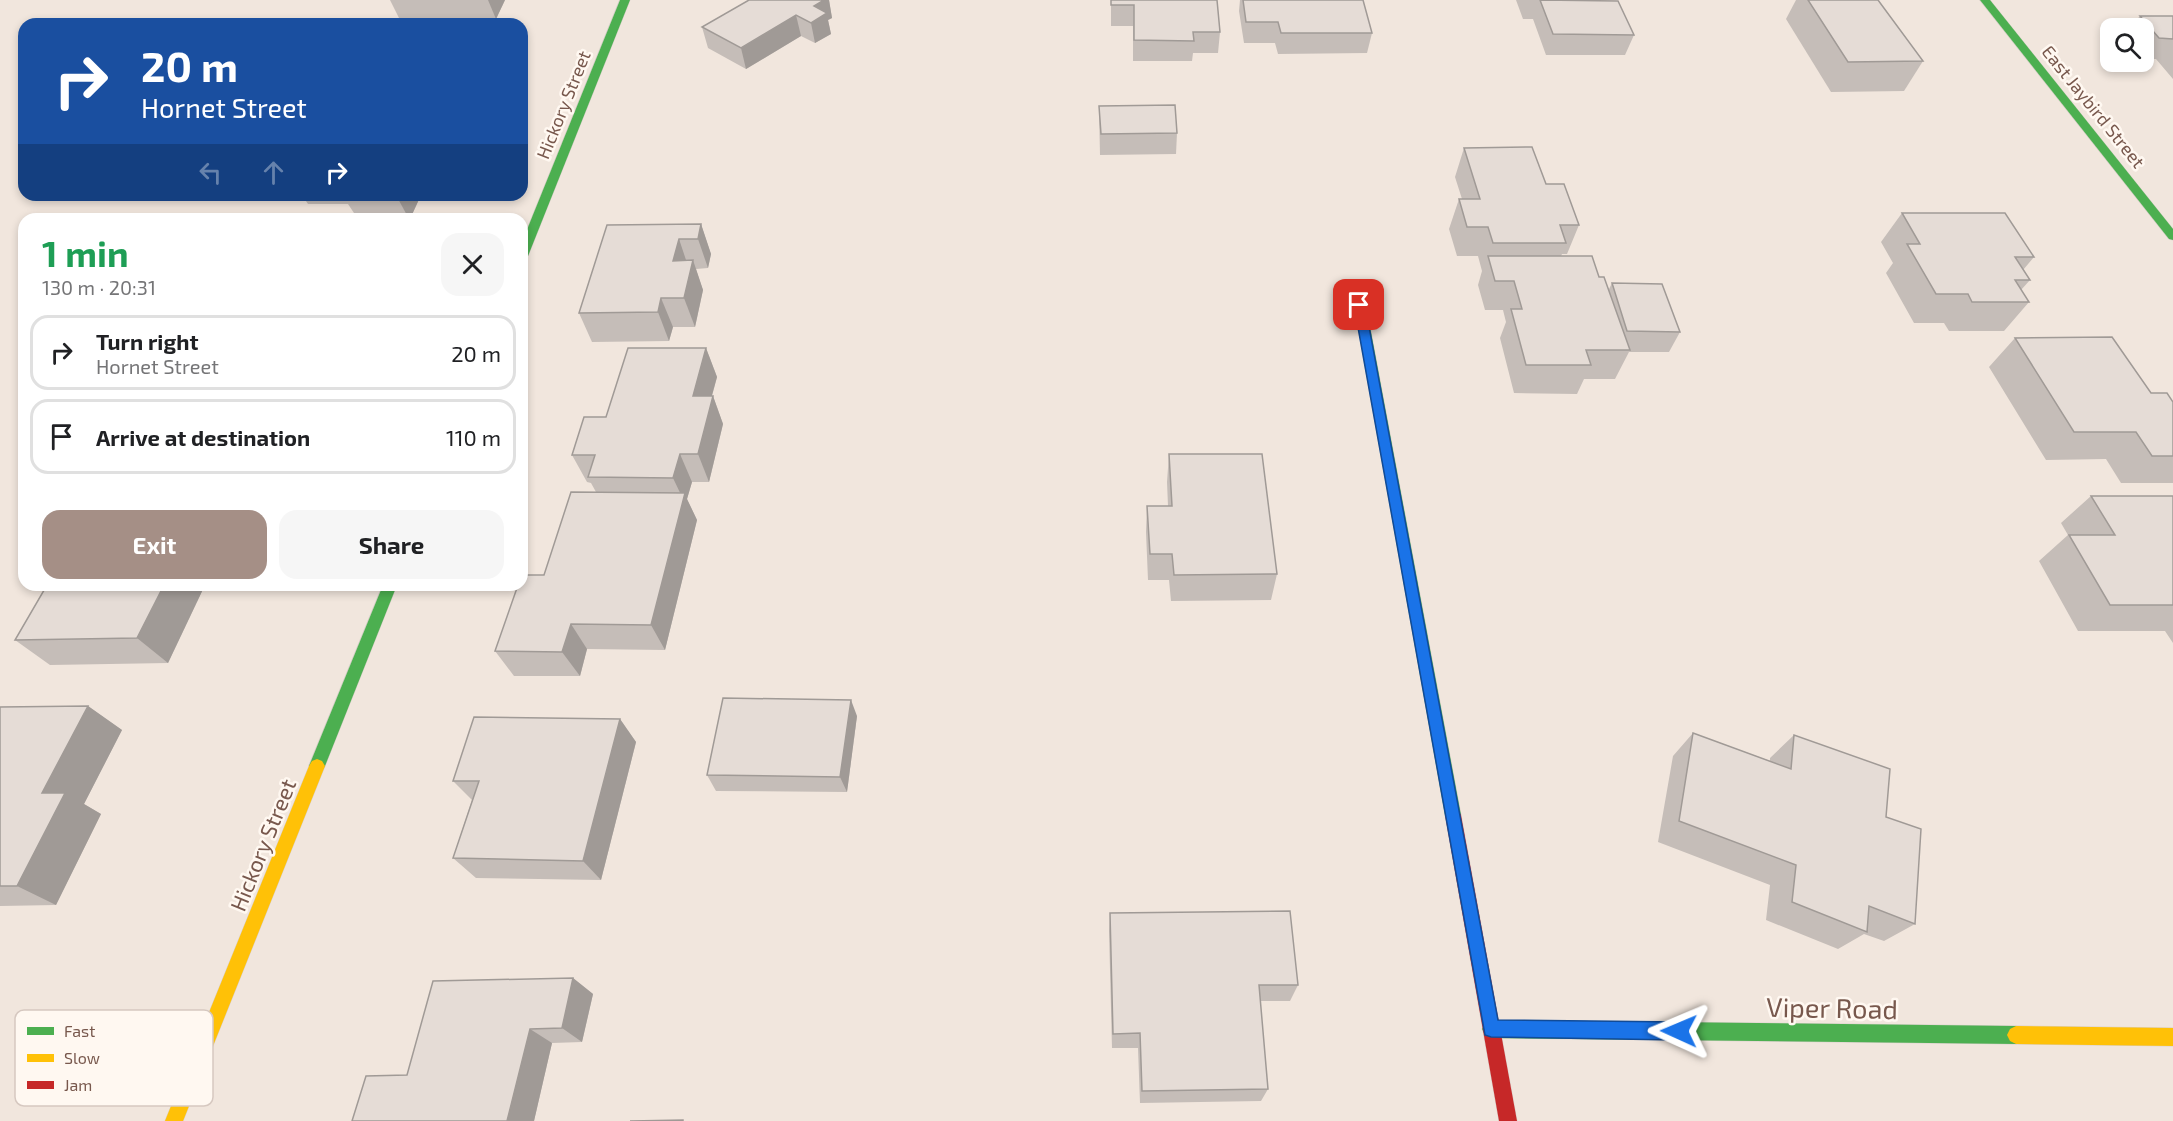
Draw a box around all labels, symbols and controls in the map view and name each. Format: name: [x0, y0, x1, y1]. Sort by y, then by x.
map controls: [2100, 18, 2154, 72]
button: search: [2100, 18, 2154, 72]
text: 20 m: [141, 40, 238, 90]
street label: East Jaybird Street: [2038, 41, 2150, 172]
icon: right: [42, 42, 120, 120]
street label: Hickory Street: [531, 47, 595, 162]
text: Hornet Street: [141, 91, 307, 123]
icon: left: [194, 156, 227, 189]
icon: ahead: [257, 156, 290, 189]
icon: right: [320, 156, 353, 189]
text: 1 min: [42, 231, 129, 274]
button: close: [441, 233, 504, 296]
text: 130 m · 20:31: [42, 275, 156, 299]
pin: [1333, 279, 1384, 330]
icon: arrive: [1342, 288, 1375, 321]
text: Turn right: [96, 328, 198, 354]
icon: right: [45, 336, 78, 369]
text: 20 m: [451, 340, 501, 366]
text: Hornet Street: [96, 354, 219, 378]
icon: arrive: [45, 420, 78, 453]
text: Arrive at destination: [96, 424, 310, 450]
text: 110 m: [446, 424, 501, 450]
button: Exit: [42, 510, 267, 579]
button: Share: [279, 510, 504, 579]
street label: Hickory Street: [224, 775, 300, 915]
street label: Viper Road: [1766, 990, 1898, 1025]
position arrow: [1647, 999, 1711, 1063]
legend: [15, 1010, 213, 1106]
text: Fast: [64, 1021, 95, 1040]
text: Slow: [64, 1048, 100, 1067]
text: Jam: [64, 1075, 92, 1094]

